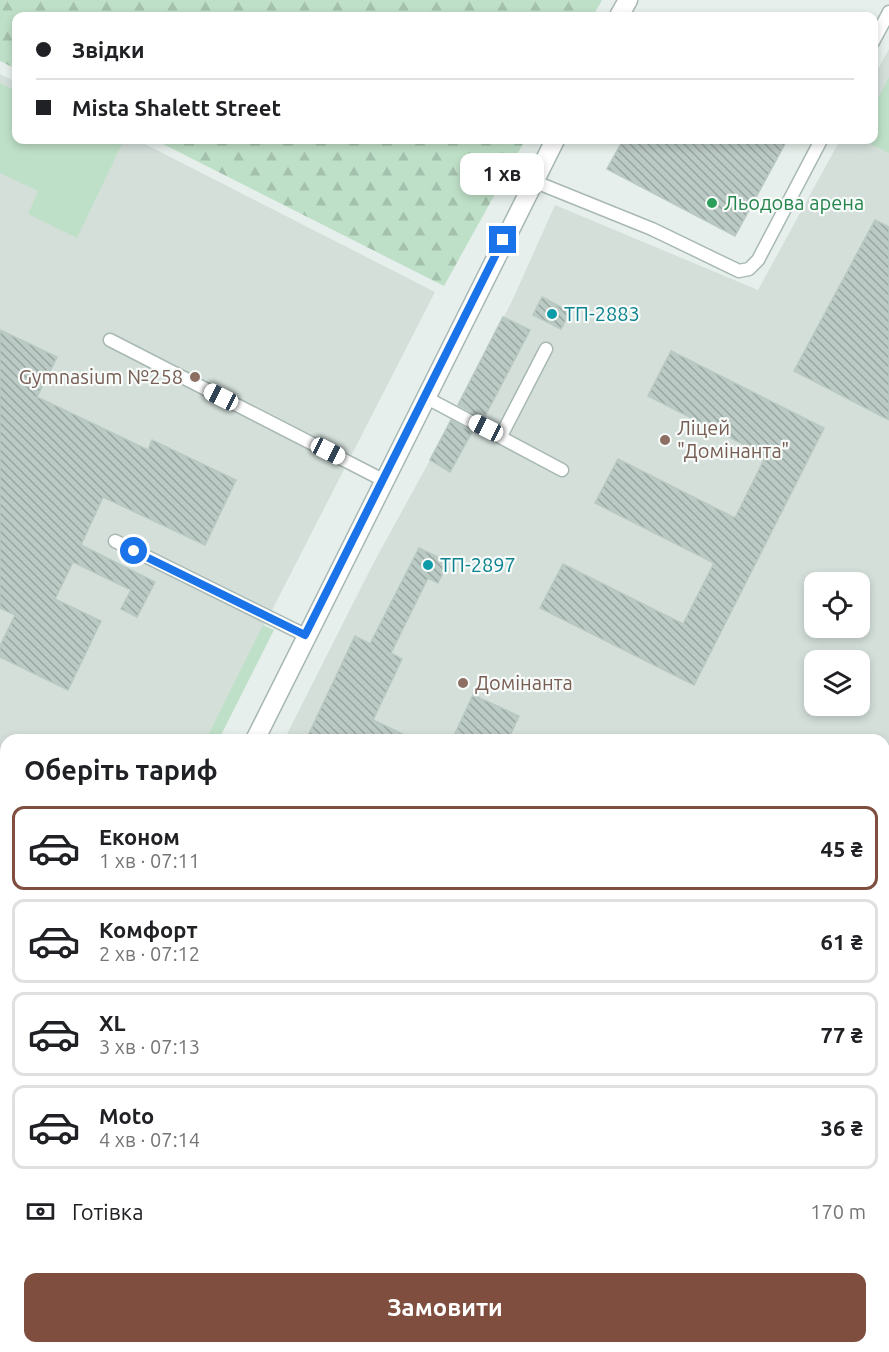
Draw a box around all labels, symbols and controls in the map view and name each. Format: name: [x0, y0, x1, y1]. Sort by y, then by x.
text: Звідки: [72, 37, 145, 62]
text: Mista Shalett Street: [72, 95, 281, 120]
callout: 1 хв: [461, 153, 545, 195]
text: 1 хв: [483, 162, 521, 185]
place label: Льодова арена: [724, 191, 864, 214]
marker: Льодова арена: [705, 196, 719, 210]
route end: [489, 226, 516, 253]
place label: ТП-2883: [564, 302, 640, 325]
marker: ТП-2883: [545, 307, 559, 321]
place label: Gymnasium №258: [19, 365, 183, 388]
marker: Gymnasium №258: [188, 370, 202, 384]
car: [201, 381, 241, 413]
car: [466, 412, 506, 444]
place label: Ліцей "Домінанта": [677, 416, 789, 462]
marker: Ліцей "Домінанта": [658, 433, 672, 447]
car: [308, 435, 348, 467]
route start: [120, 537, 147, 564]
place label: ТП-2897: [440, 553, 516, 576]
marker: ТП-2897: [421, 558, 435, 572]
map controls: [804, 572, 870, 716]
button: locate: [804, 572, 870, 638]
button: layers: [804, 650, 870, 716]
place label: Домінанта: [475, 671, 573, 694]
marker: Домінанта: [456, 676, 470, 690]
text: Оберіть тариф: [24, 755, 218, 785]
icon: car: [27, 821, 81, 875]
text: Економ: [99, 824, 180, 849]
text: 45 ₴: [821, 836, 863, 861]
text: 1 хв · 07:11: [99, 849, 200, 872]
icon: car: [27, 914, 81, 968]
text: Комфорт: [99, 917, 198, 942]
text: 61 ₴: [821, 929, 863, 954]
text: 2 хв · 07:12: [99, 942, 200, 965]
icon: car: [27, 1007, 81, 1061]
text: XL: [99, 1010, 126, 1035]
text: 77 ₴: [821, 1022, 863, 1047]
text: 3 хв · 07:13: [99, 1035, 200, 1058]
icon: car: [27, 1100, 81, 1154]
text: Moto: [99, 1103, 154, 1128]
text: 36 ₴: [821, 1115, 863, 1140]
text: 4 хв · 07:14: [99, 1128, 200, 1151]
icon: cash: [24, 1195, 57, 1228]
text: Готівка: [72, 1199, 143, 1224]
text: 170 m: [810, 1200, 866, 1223]
button: Замовити: [24, 1273, 866, 1342]

